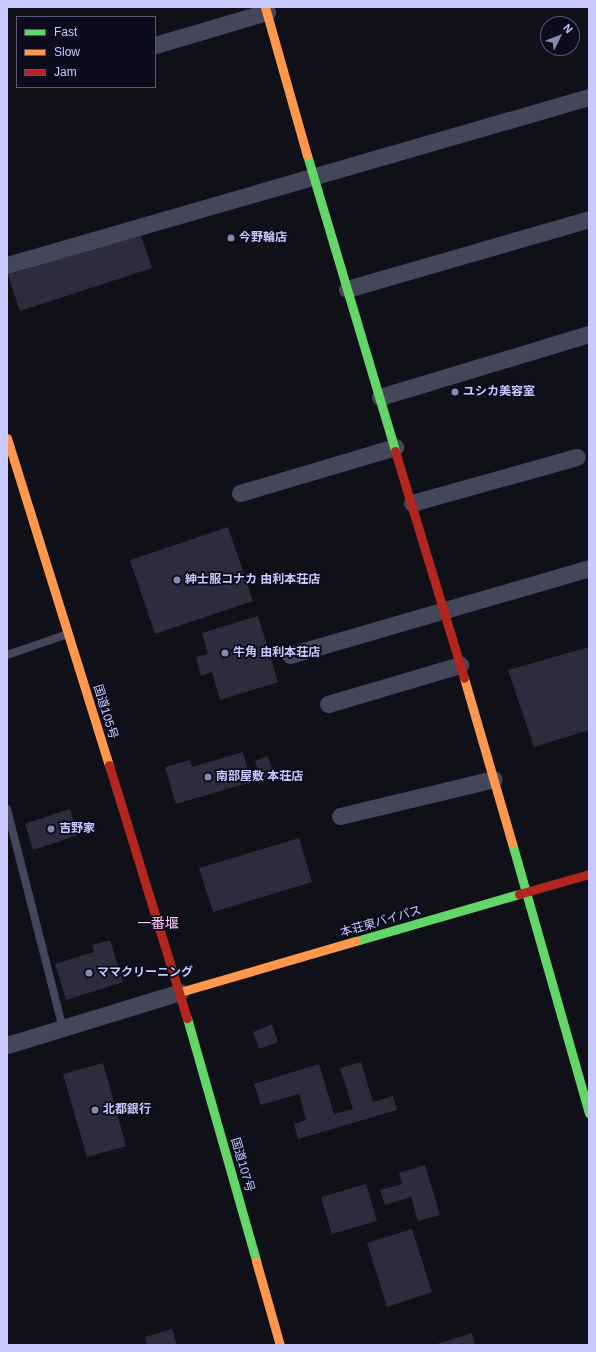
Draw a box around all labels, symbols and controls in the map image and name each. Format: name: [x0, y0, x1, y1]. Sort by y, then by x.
legend: [16, 16, 156, 88]
north arrow: [540, 16, 580, 56]
text: N: [561, 21, 575, 35]
text: Fast: [54, 25, 77, 39]
text: Slow: [54, 45, 80, 59]
text: Jam: [54, 65, 77, 79]
place label: 今野輪店: [239, 231, 287, 245]
marker: 今野輪店: [226, 233, 236, 243]
place label: ユシカ美容室: [463, 385, 535, 399]
marker: ユシカ美容室: [450, 387, 460, 397]
place label: 紳士服コナカ 由利本荘店: [185, 573, 320, 587]
marker: 紳士服コナカ 由利本荘店: [172, 575, 182, 585]
place label: 牛角 由利本荘店: [233, 646, 320, 660]
marker: 牛角 由利本荘店: [220, 648, 230, 658]
street label: 国道105号: [90, 683, 120, 741]
place label: 南部屋敷 本荘店: [216, 770, 303, 784]
marker: 南部屋敷 本荘店: [203, 772, 213, 782]
place label: 吉野家: [59, 822, 95, 836]
marker: 吉野家: [46, 824, 56, 834]
street label: 本荘東バイパス: [339, 904, 423, 940]
district label: 一番堰: [137, 915, 179, 931]
place label: ママクリーニング: [97, 966, 193, 980]
marker: ママクリーニング: [84, 968, 94, 978]
place label: 北都銀行: [103, 1103, 151, 1117]
marker: 北都銀行: [90, 1105, 100, 1115]
street label: 国道107号: [227, 1136, 257, 1194]

